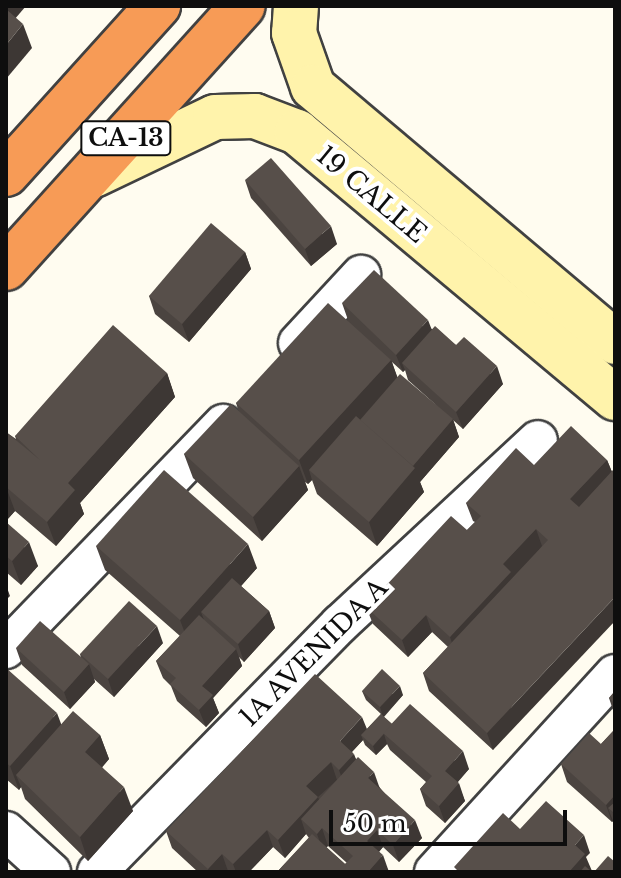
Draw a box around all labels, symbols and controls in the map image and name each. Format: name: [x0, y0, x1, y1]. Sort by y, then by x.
road number: CA-13: [80, 118, 172, 158]
street label: 19 CALLE: [310, 140, 432, 250]
street label: 1A AVENIDA A: [232, 571, 396, 735]
scale bar: [333, 794, 571, 844]
text: 50 m: [343, 809, 406, 838]

